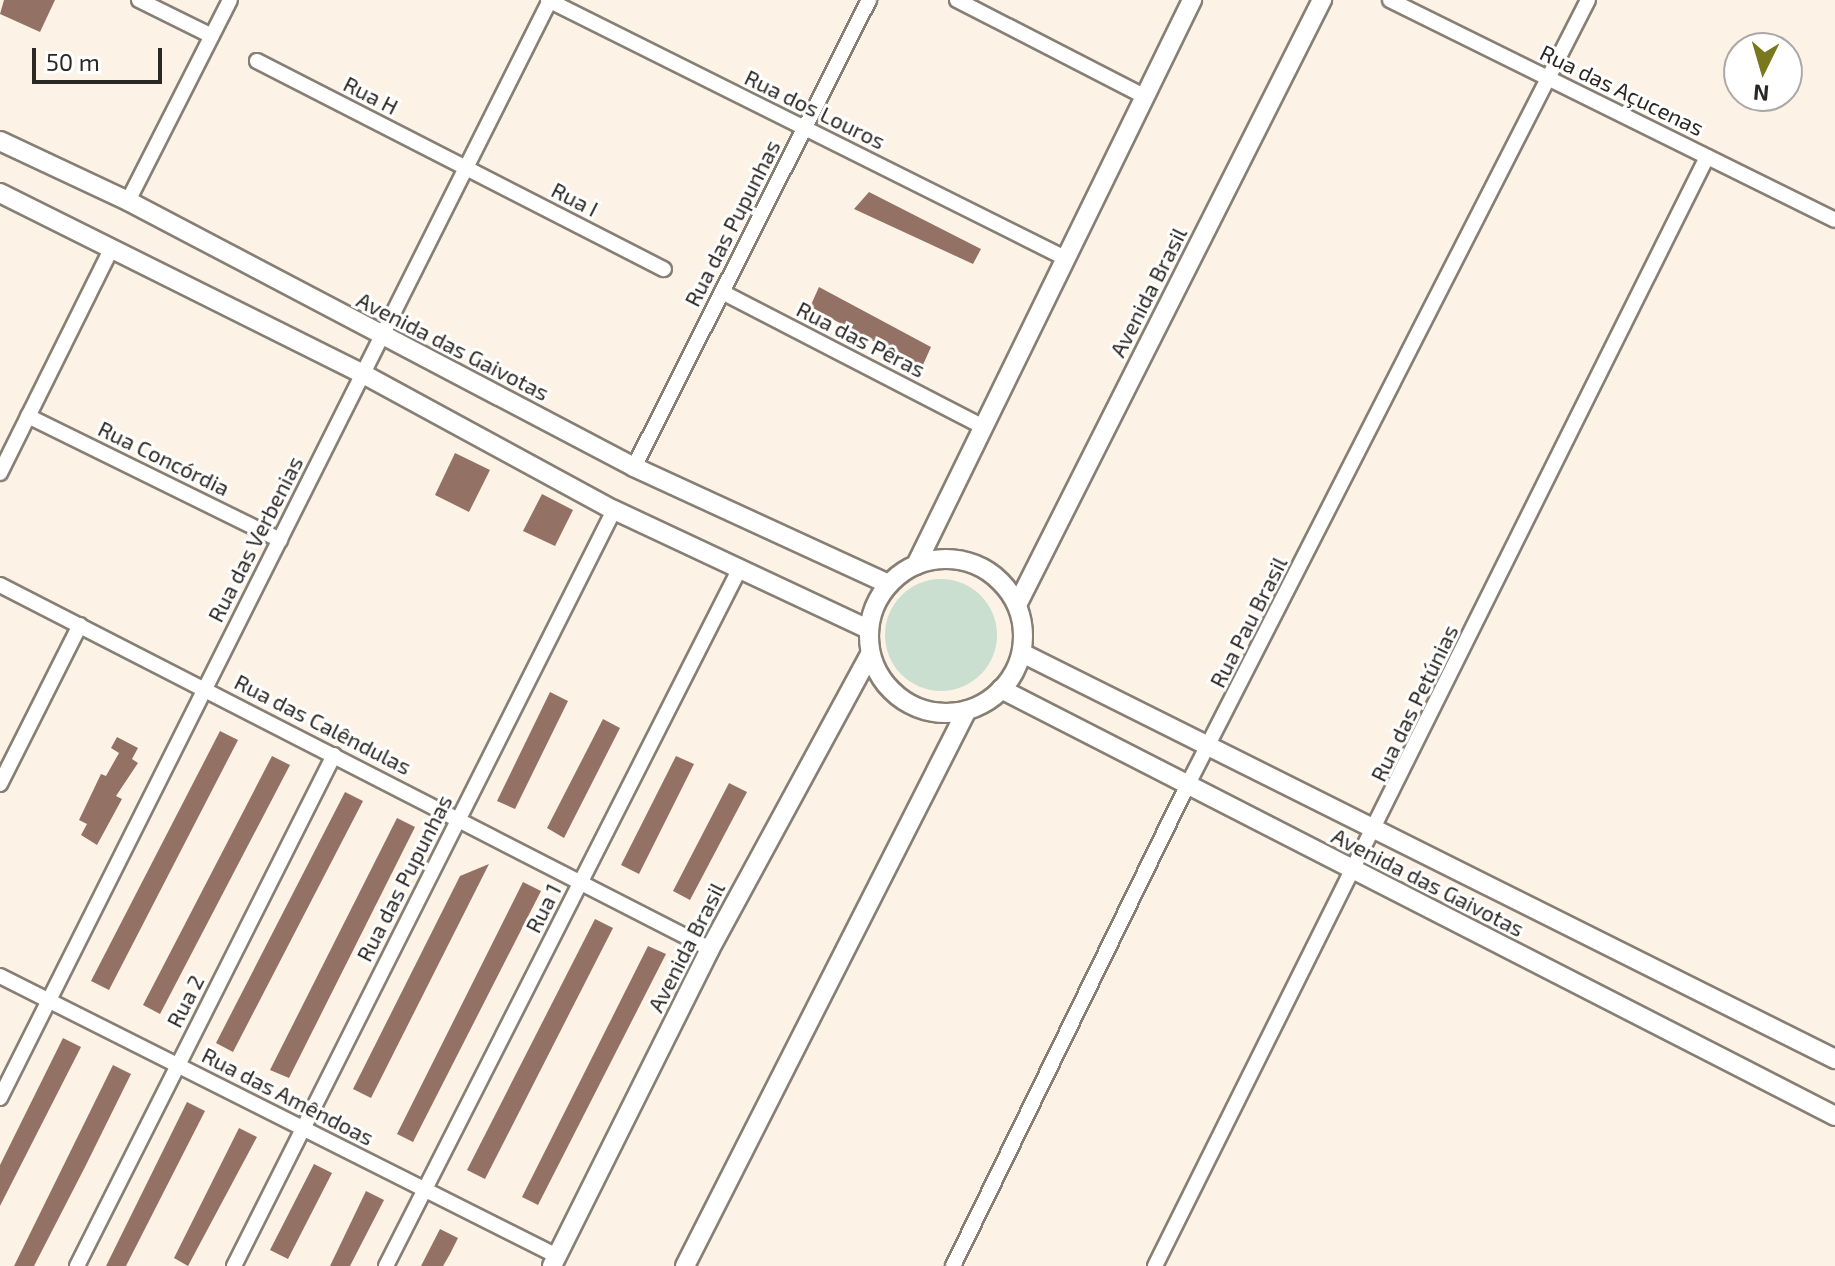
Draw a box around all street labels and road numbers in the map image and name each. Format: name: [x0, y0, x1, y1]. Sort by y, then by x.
street label: Rua das Açucenas: [1536, 39, 1708, 141]
street label: Rua dos Louros: [741, 64, 889, 154]
street label: Rua H: [339, 70, 403, 120]
street label: Rua das Pupunhas: [679, 135, 785, 311]
street label: Rua I: [547, 176, 603, 222]
street label: Avenida Brasil: [1104, 223, 1192, 361]
street label: Avenida das Gaivotas: [352, 286, 554, 406]
street label: Rua das Pêras: [792, 295, 930, 383]
street label: Rua Concórdia: [94, 415, 234, 501]
street label: Rua das Verbenias: [202, 452, 308, 626]
street label: Rua Pau Brasil: [1204, 552, 1292, 692]
street label: Rua das Petúnias: [1365, 620, 1463, 786]
street label: Rua das Calêndulas: [230, 668, 416, 780]
street label: Rua das Pupunhas: [351, 790, 457, 966]
street label: Avenida das Gaivotas: [1327, 822, 1529, 942]
street label: Avenida Brasil: [642, 878, 730, 1016]
street label: Rua 1: [519, 879, 567, 937]
street label: Rua 2: [161, 970, 209, 1032]
street label: Rua das Amêndoas: [197, 1041, 379, 1151]

